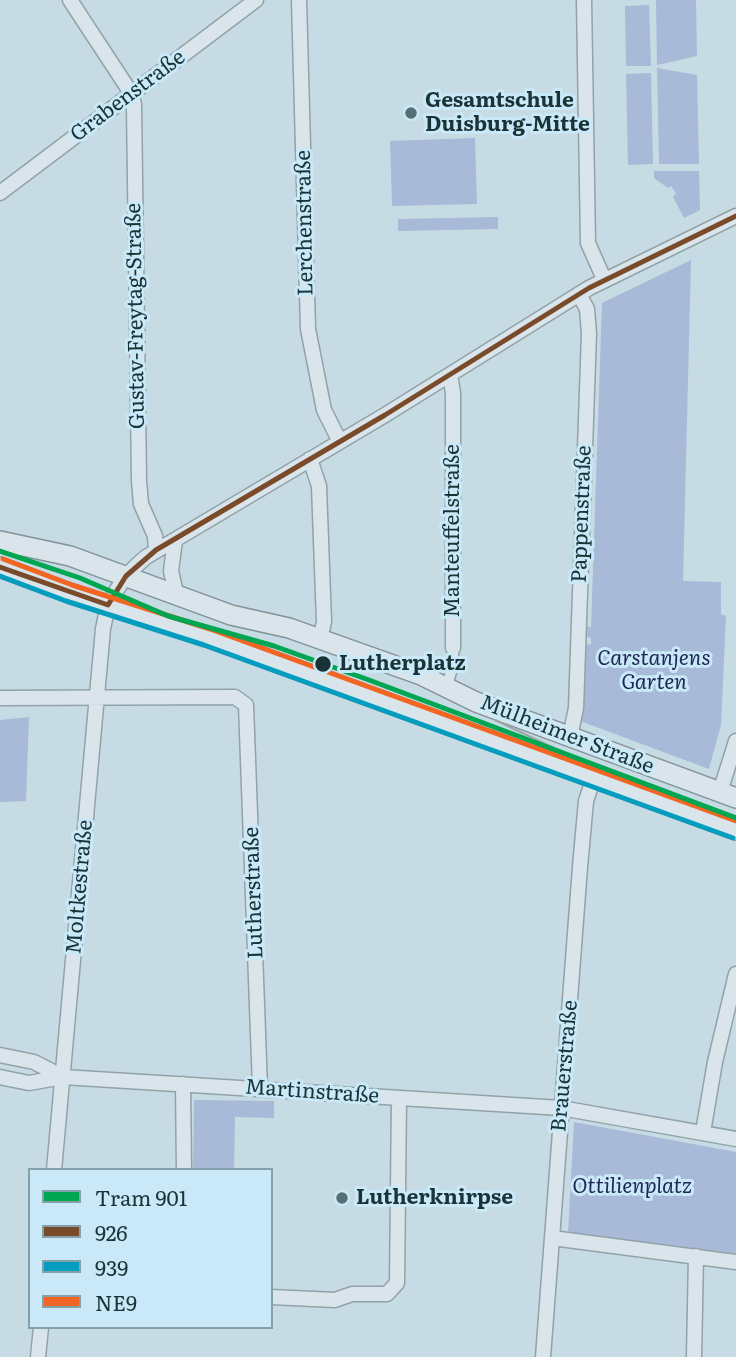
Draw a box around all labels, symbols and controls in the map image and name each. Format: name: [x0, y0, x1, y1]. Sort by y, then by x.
street label: Grabenstraße: [66, 45, 190, 147]
place label: Gesamtschule Duisburg-Mitte: [425, 88, 590, 138]
marker: Gesamtschule Duisburg-Mitte: [403, 105, 419, 121]
street label: Lerchenstraße: [291, 150, 319, 296]
street label: Gustav-Freytag-Straße: [121, 203, 151, 429]
street label: Manteuffelstraße: [440, 444, 466, 618]
street label: Pappenstraße: [567, 445, 597, 583]
park label: Carstanjens Garten: [597, 646, 711, 696]
place label: Lutherplatz: [339, 651, 466, 677]
marker: Lutherplatz: [313, 654, 333, 674]
street label: Mülheimer Straße: [477, 690, 657, 780]
street label: Moltkestraße: [62, 819, 98, 955]
street label: Lutherstraße: [239, 826, 269, 960]
street label: Brauerstraße: [547, 999, 583, 1133]
street label: Martinstraße: [244, 1075, 380, 1109]
legend: [28, 1168, 273, 1329]
park label: Ottilienplatz: [572, 1174, 692, 1200]
text: Tram 901: [95, 1181, 187, 1212]
place label: Lutherknirpse: [356, 1185, 513, 1211]
marker: Lutherknirpse: [334, 1190, 350, 1206]
text: 926: [95, 1216, 128, 1247]
text: 939: [95, 1251, 128, 1282]
text: NE9: [95, 1286, 137, 1317]

